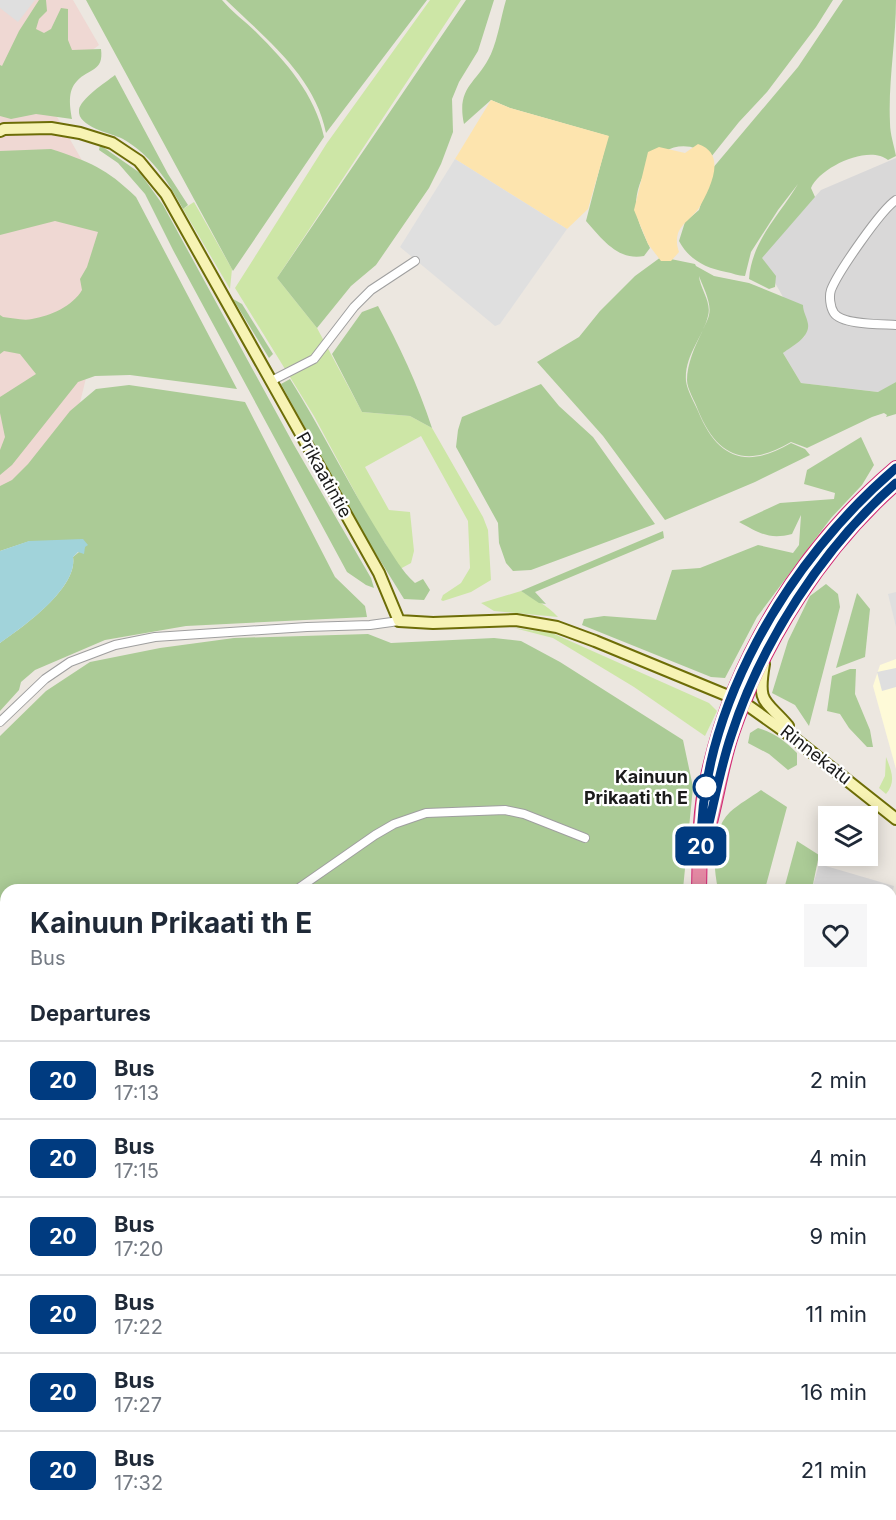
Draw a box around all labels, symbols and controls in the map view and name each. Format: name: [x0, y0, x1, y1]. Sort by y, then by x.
street label: Prikaatintie: [292, 428, 357, 521]
street label: Rinnekatu: [777, 720, 856, 789]
place label: Kainuun Prikaati th E: [584, 766, 688, 808]
marker: Kainuun Prikaati th E: [693, 774, 719, 800]
map controls: [818, 806, 878, 866]
button: layers: [818, 806, 878, 866]
line badge: 20: [674, 826, 728, 866]
text: 20: [687, 834, 715, 859]
button: heart: [804, 904, 867, 967]
text: Kainuun Prikaati th E: [30, 906, 312, 940]
text: Bus: [30, 946, 65, 970]
text: Departures: [30, 1000, 151, 1026]
text: Bus: [114, 1055, 155, 1081]
text: 2 min: [810, 1067, 867, 1093]
text: 20: [49, 1068, 77, 1093]
text: 17:13: [114, 1081, 159, 1105]
text: Bus: [114, 1133, 155, 1159]
text: 4 min: [809, 1145, 867, 1171]
text: 20: [49, 1146, 77, 1171]
text: 17:15: [114, 1159, 159, 1183]
text: Bus: [114, 1211, 155, 1237]
text: 9 min: [810, 1223, 867, 1249]
text: 20: [49, 1224, 77, 1249]
text: 17:20: [114, 1237, 163, 1261]
text: Bus: [114, 1289, 155, 1315]
text: 11 min: [805, 1301, 867, 1327]
text: 20: [49, 1302, 77, 1327]
text: 17:22: [114, 1315, 163, 1339]
text: Bus: [114, 1367, 155, 1393]
text: 16 min: [801, 1379, 867, 1405]
text: 20: [49, 1380, 77, 1405]
text: 17:27: [114, 1393, 162, 1417]
text: Bus: [114, 1445, 155, 1471]
text: 21 min: [801, 1457, 867, 1483]
text: 20: [49, 1458, 77, 1483]
text: 17:32: [114, 1471, 163, 1495]

